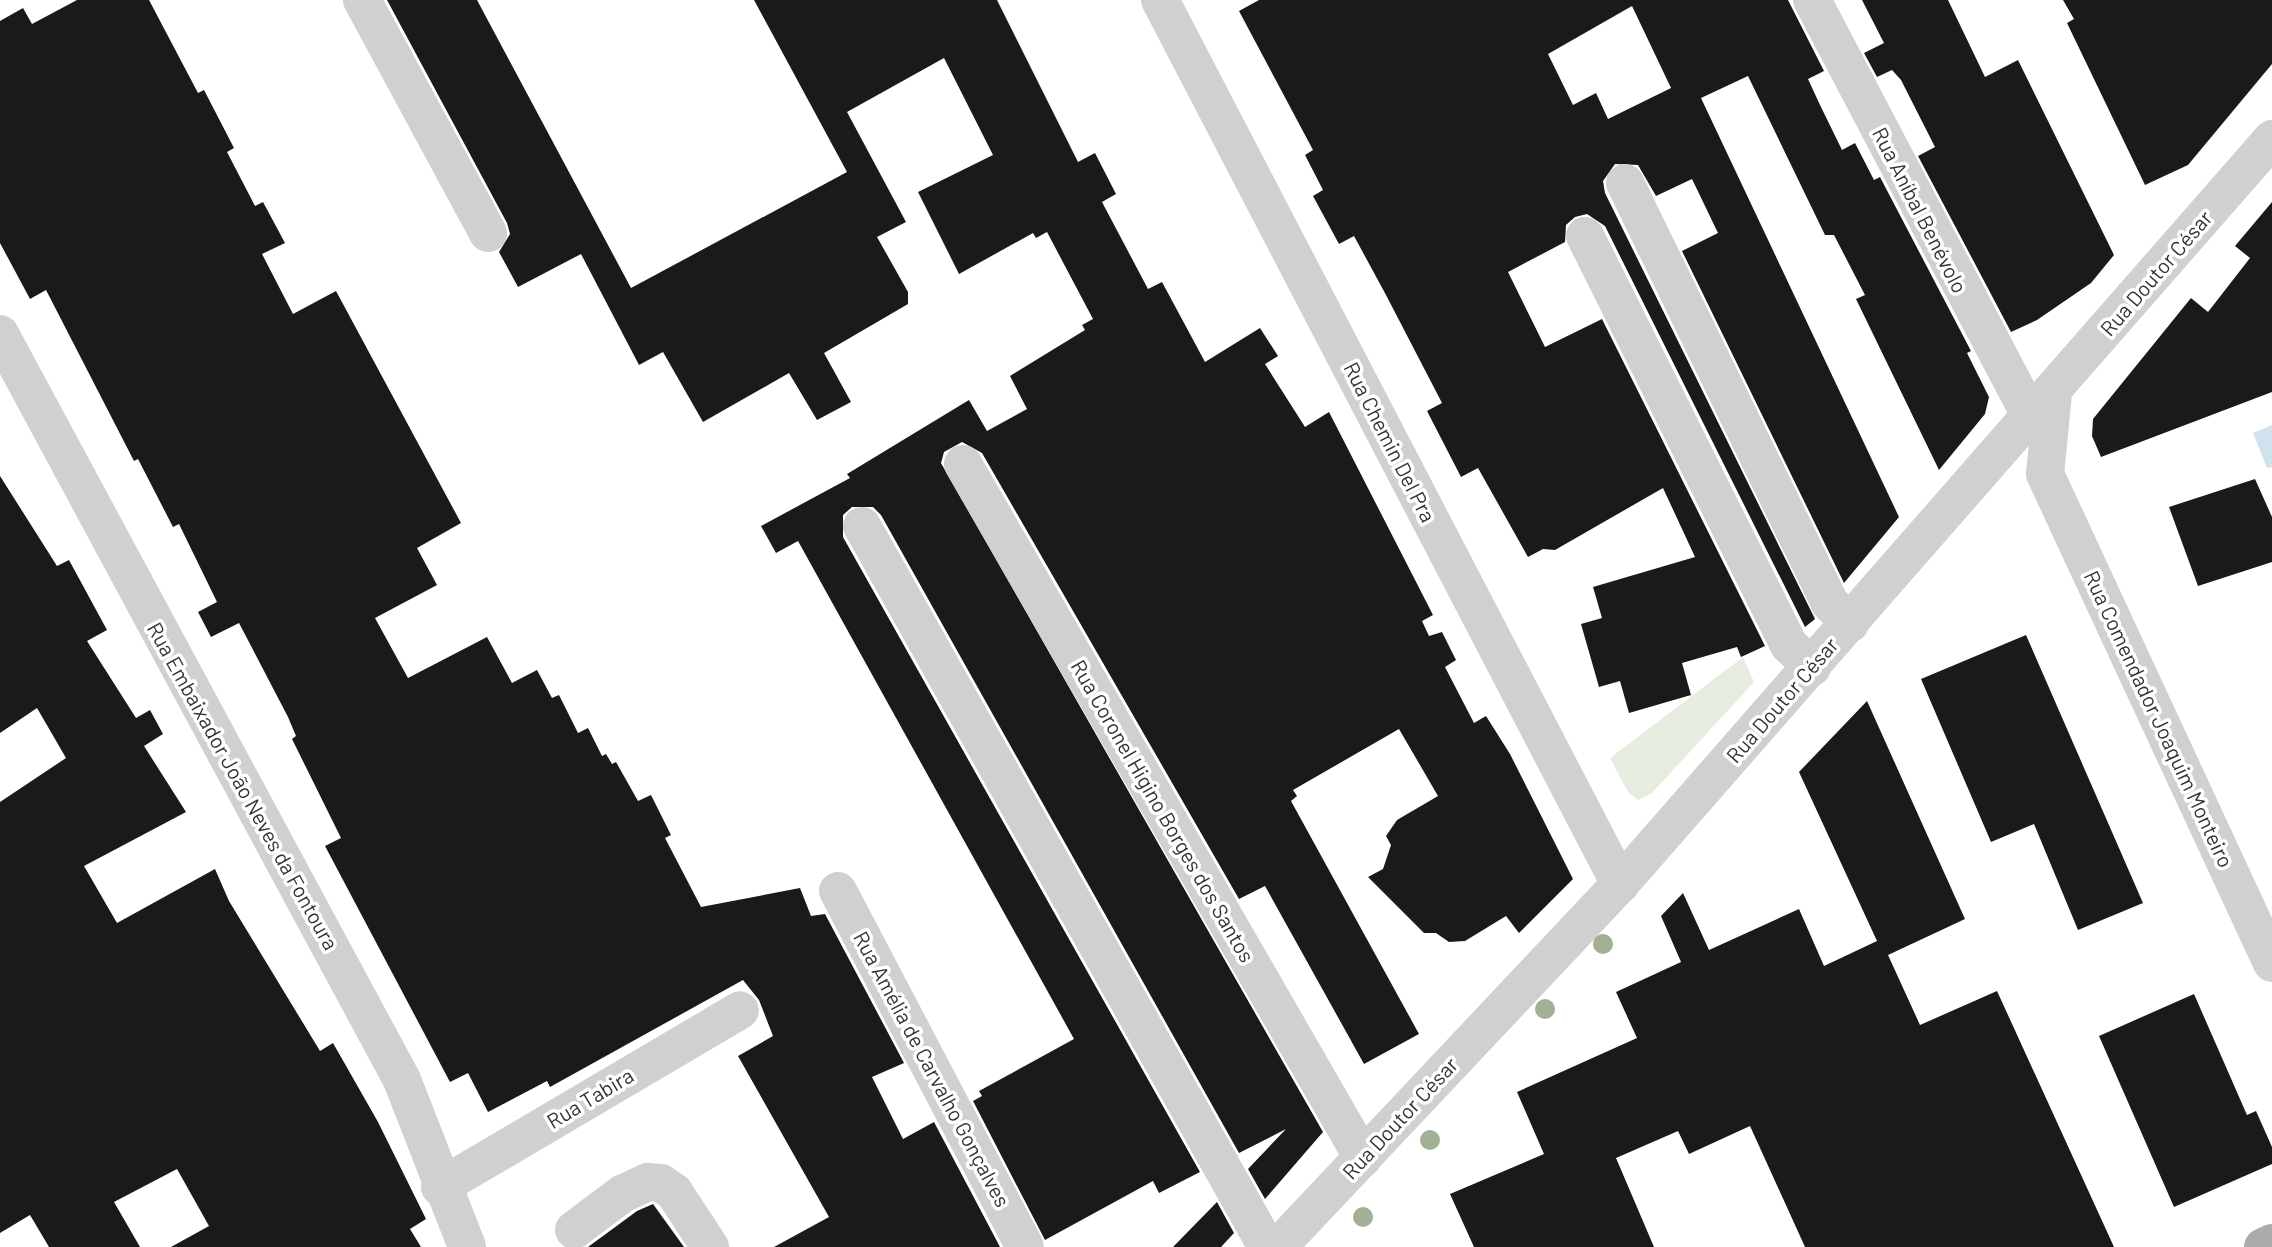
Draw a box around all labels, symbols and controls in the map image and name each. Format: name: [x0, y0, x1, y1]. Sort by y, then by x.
street label: Rua Aníbal Benévolo: [1867, 123, 1973, 297]
street label: Rua Doutor César: [2095, 205, 2217, 341]
street label: Rua Chemin Del Pra: [1339, 358, 1441, 526]
street label: Rua Comendador Joaquim Monteiro: [2079, 567, 2239, 871]
street label: Rua Embaixador João Neves da Fontoura: [142, 618, 344, 954]
street label: Rua Doutor César: [1721, 632, 1843, 768]
street label: Rua Coronel Higino Borges dos Santos: [1066, 655, 1260, 967]
street label: Rua Amélia de Carvalho Gonçalves: [848, 927, 1016, 1211]
street label: Rua Doutor César: [1337, 1052, 1463, 1184]
street label: Rua Tabira: [542, 1062, 638, 1134]

